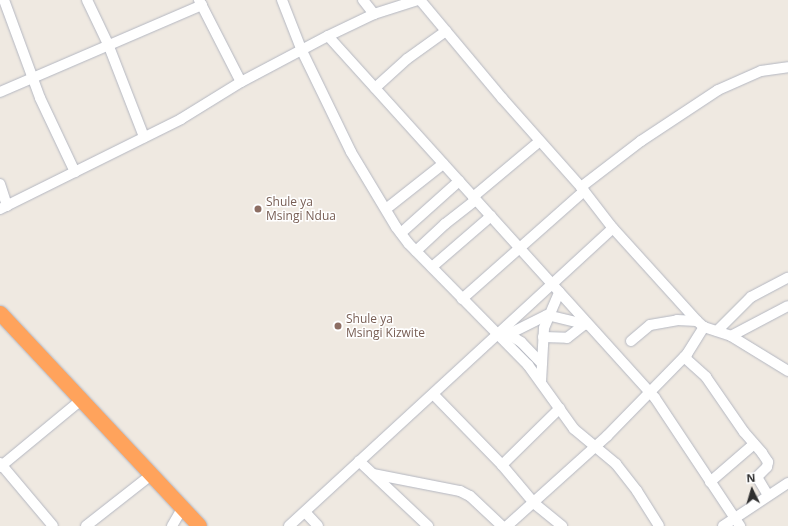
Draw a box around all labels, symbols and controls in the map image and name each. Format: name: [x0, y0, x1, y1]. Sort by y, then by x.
place label: Shule ya Msingi Ndua: [266, 195, 336, 223]
marker: Shule ya Msingi Ndua: [253, 204, 263, 214]
place label: Shule ya Msingi Kizwite: [346, 312, 425, 340]
marker: Shule ya Msingi Kizwite: [333, 321, 343, 331]
north arrow: [732, 470, 772, 510]
text: N: [746, 470, 756, 485]

